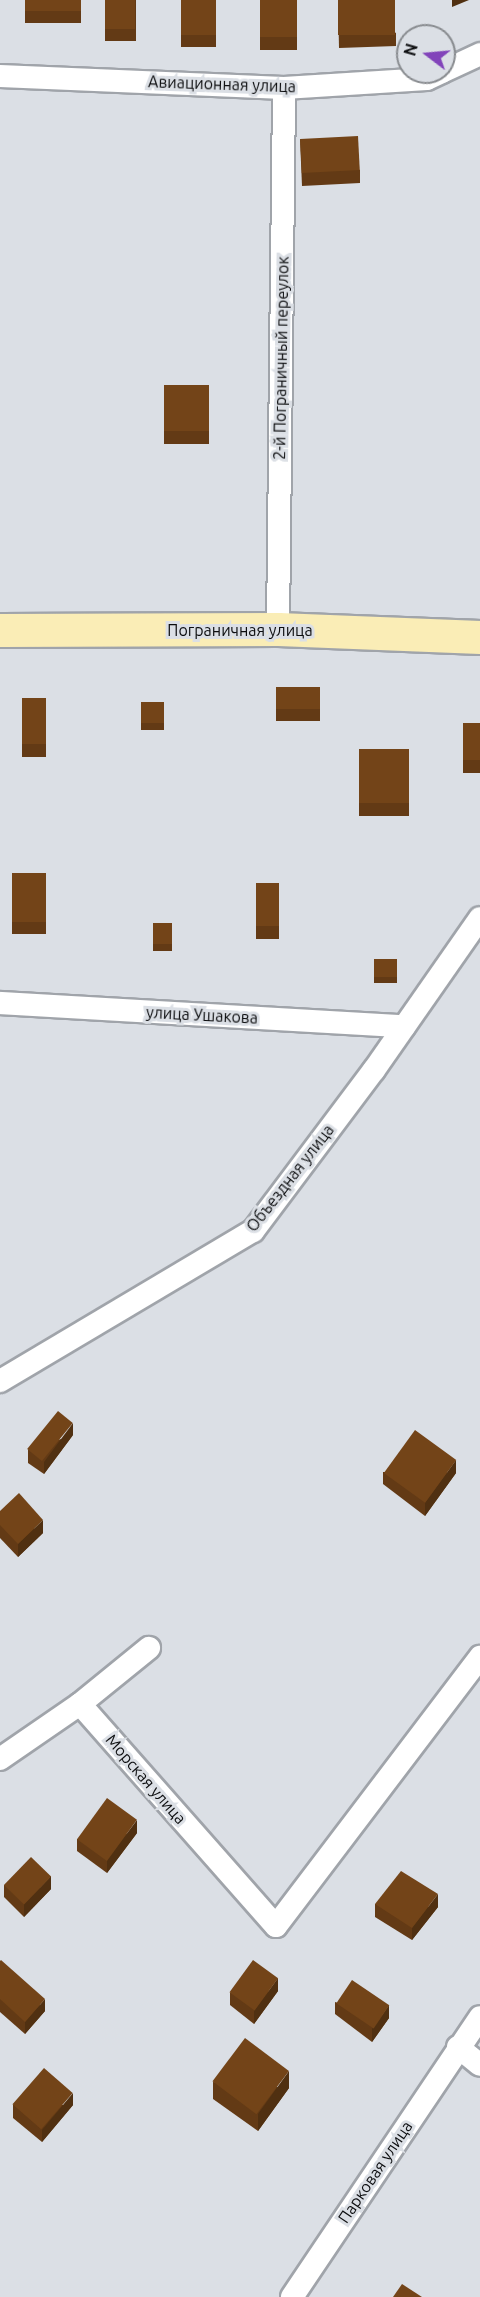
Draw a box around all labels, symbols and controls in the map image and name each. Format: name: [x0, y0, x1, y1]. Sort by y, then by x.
north arrow: [396, 24, 456, 84]
text: N: [400, 41, 421, 58]
street label: Авиационная улица: [148, 72, 296, 96]
street label: 2-й Пограничный переулок: [270, 256, 292, 460]
street label: Пограничная улица: [167, 620, 313, 640]
street label: улица Ушакова: [146, 1002, 258, 1028]
street label: Объездная улица: [242, 1121, 338, 1235]
street label: Морская улица: [102, 1730, 190, 1828]
street label: Парковая улица: [334, 2117, 416, 2227]

